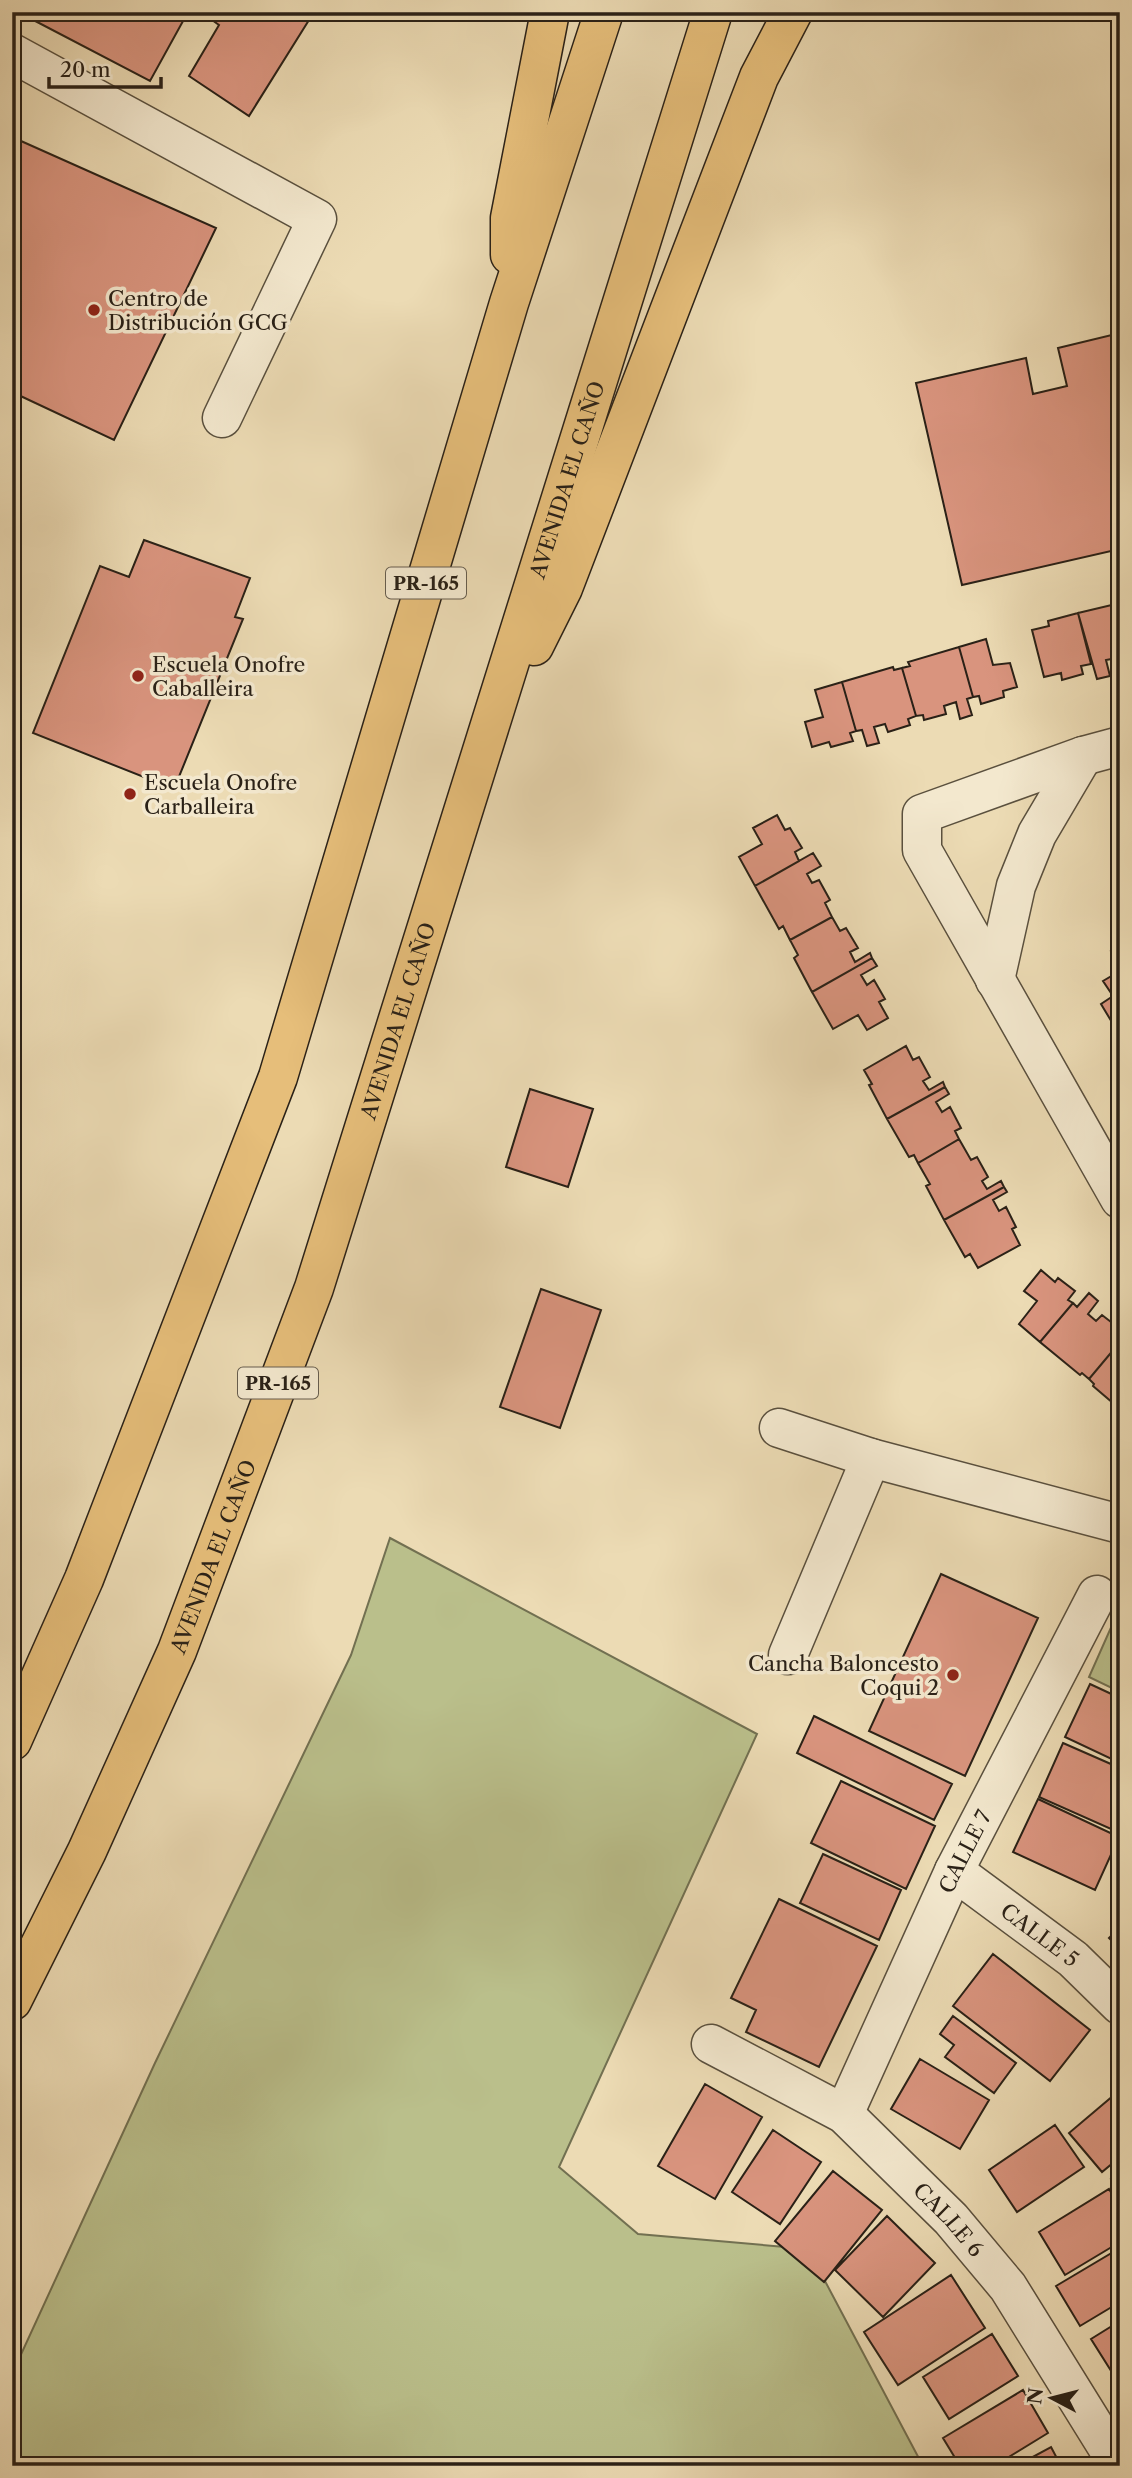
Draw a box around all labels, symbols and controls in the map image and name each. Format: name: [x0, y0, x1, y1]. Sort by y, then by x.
scale bar: [49, 46, 161, 90]
text: 20 m: [60, 57, 111, 82]
place label: Centro de Distribución GCG: [108, 286, 288, 335]
marker: Centro de Distribución GCG: [86, 302, 102, 318]
street label: AVENIDA EL CAÑO: [524, 378, 609, 582]
road number: PR-165: [386, 568, 466, 598]
place label: Escuela Onofre Caballeira: [152, 652, 305, 701]
marker: Escuela Onofre Caballeira: [130, 668, 146, 684]
place label: Escuela Onofre Carballeira: [144, 770, 297, 819]
marker: Escuela Onofre Carballeira: [122, 786, 138, 802]
street label: AVENIDA EL CAÑO: [355, 919, 440, 1123]
road number: PR-165: [238, 1368, 318, 1399]
street label: AVENIDA EL CAÑO: [164, 1456, 261, 1658]
place label: Cancha Baloncesto Coqui 2: [748, 1651, 939, 1700]
marker: Cancha Baloncesto Coqui 2: [945, 1667, 961, 1683]
street label: CALLE 7: [933, 1805, 996, 1897]
street label: CALLE 5: [996, 1898, 1084, 1972]
street label: CALLE 6: [909, 2177, 989, 2261]
north arrow: [1016, 2362, 1086, 2432]
text: N: [1023, 2386, 1048, 2406]

